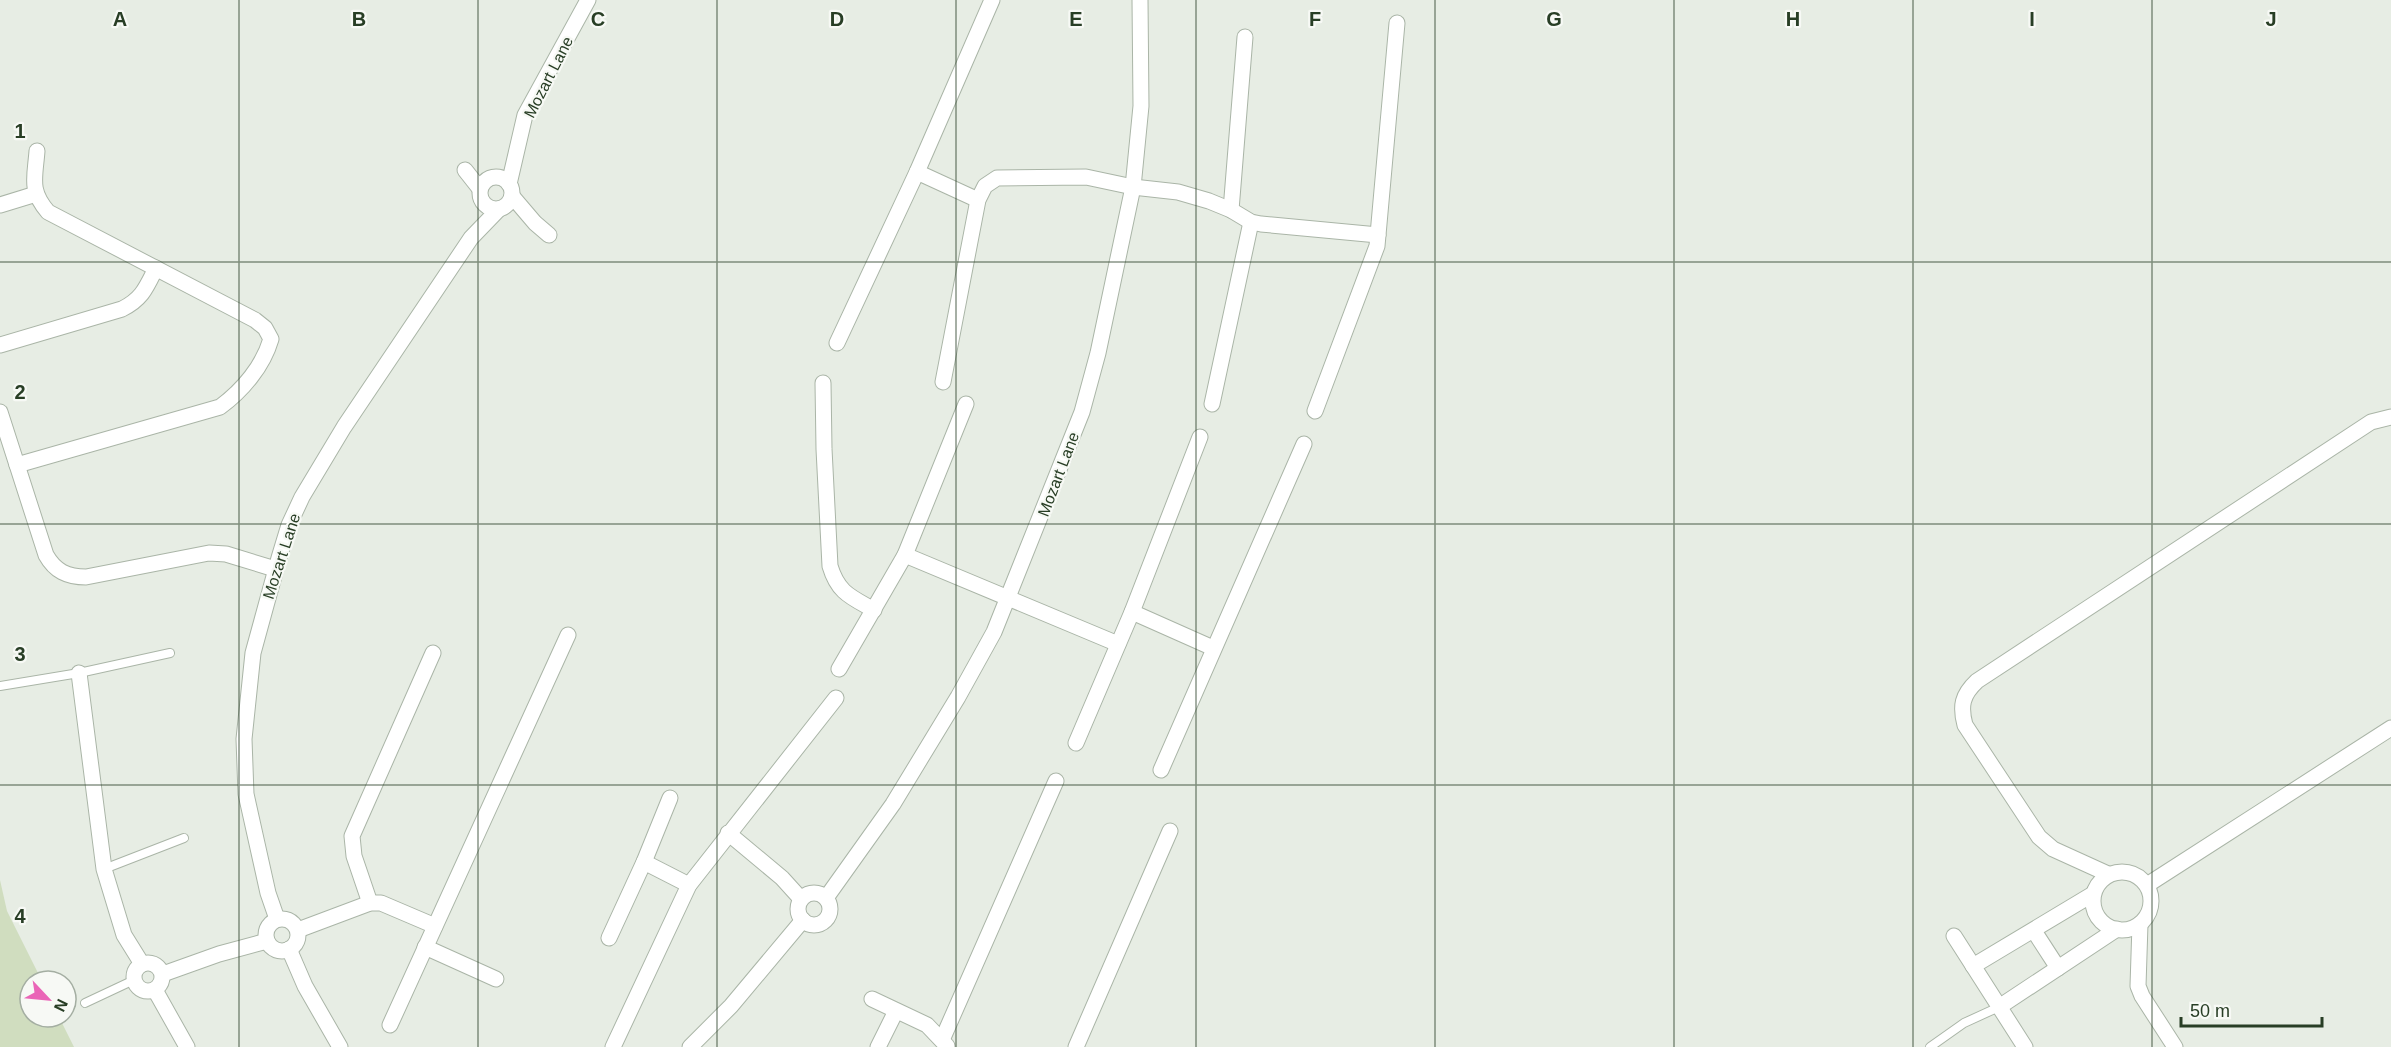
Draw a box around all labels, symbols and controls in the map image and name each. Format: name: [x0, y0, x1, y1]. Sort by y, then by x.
text: A: [113, 8, 127, 30]
text: B: [352, 8, 366, 30]
text: C: [591, 8, 605, 30]
text: D: [830, 8, 844, 30]
text: E: [1069, 8, 1083, 30]
text: F: [1309, 8, 1321, 30]
text: G: [1546, 8, 1562, 30]
text: H: [1786, 8, 1800, 30]
text: I: [2029, 8, 2035, 30]
text: J: [2265, 8, 2277, 30]
street label: Mozart Lane: [521, 34, 576, 121]
text: 1: [14, 120, 26, 142]
text: 2: [14, 381, 26, 403]
street label: Mozart Lane: [1035, 430, 1082, 519]
street label: Mozart Lane: [260, 511, 303, 601]
text: 3: [14, 643, 26, 665]
text: 4: [14, 905, 26, 927]
north arrow: [18, 969, 78, 1029]
scale bar: [2181, 990, 2322, 1028]
text: N: [51, 996, 71, 1014]
text: 50 m: [2190, 1001, 2230, 1021]

